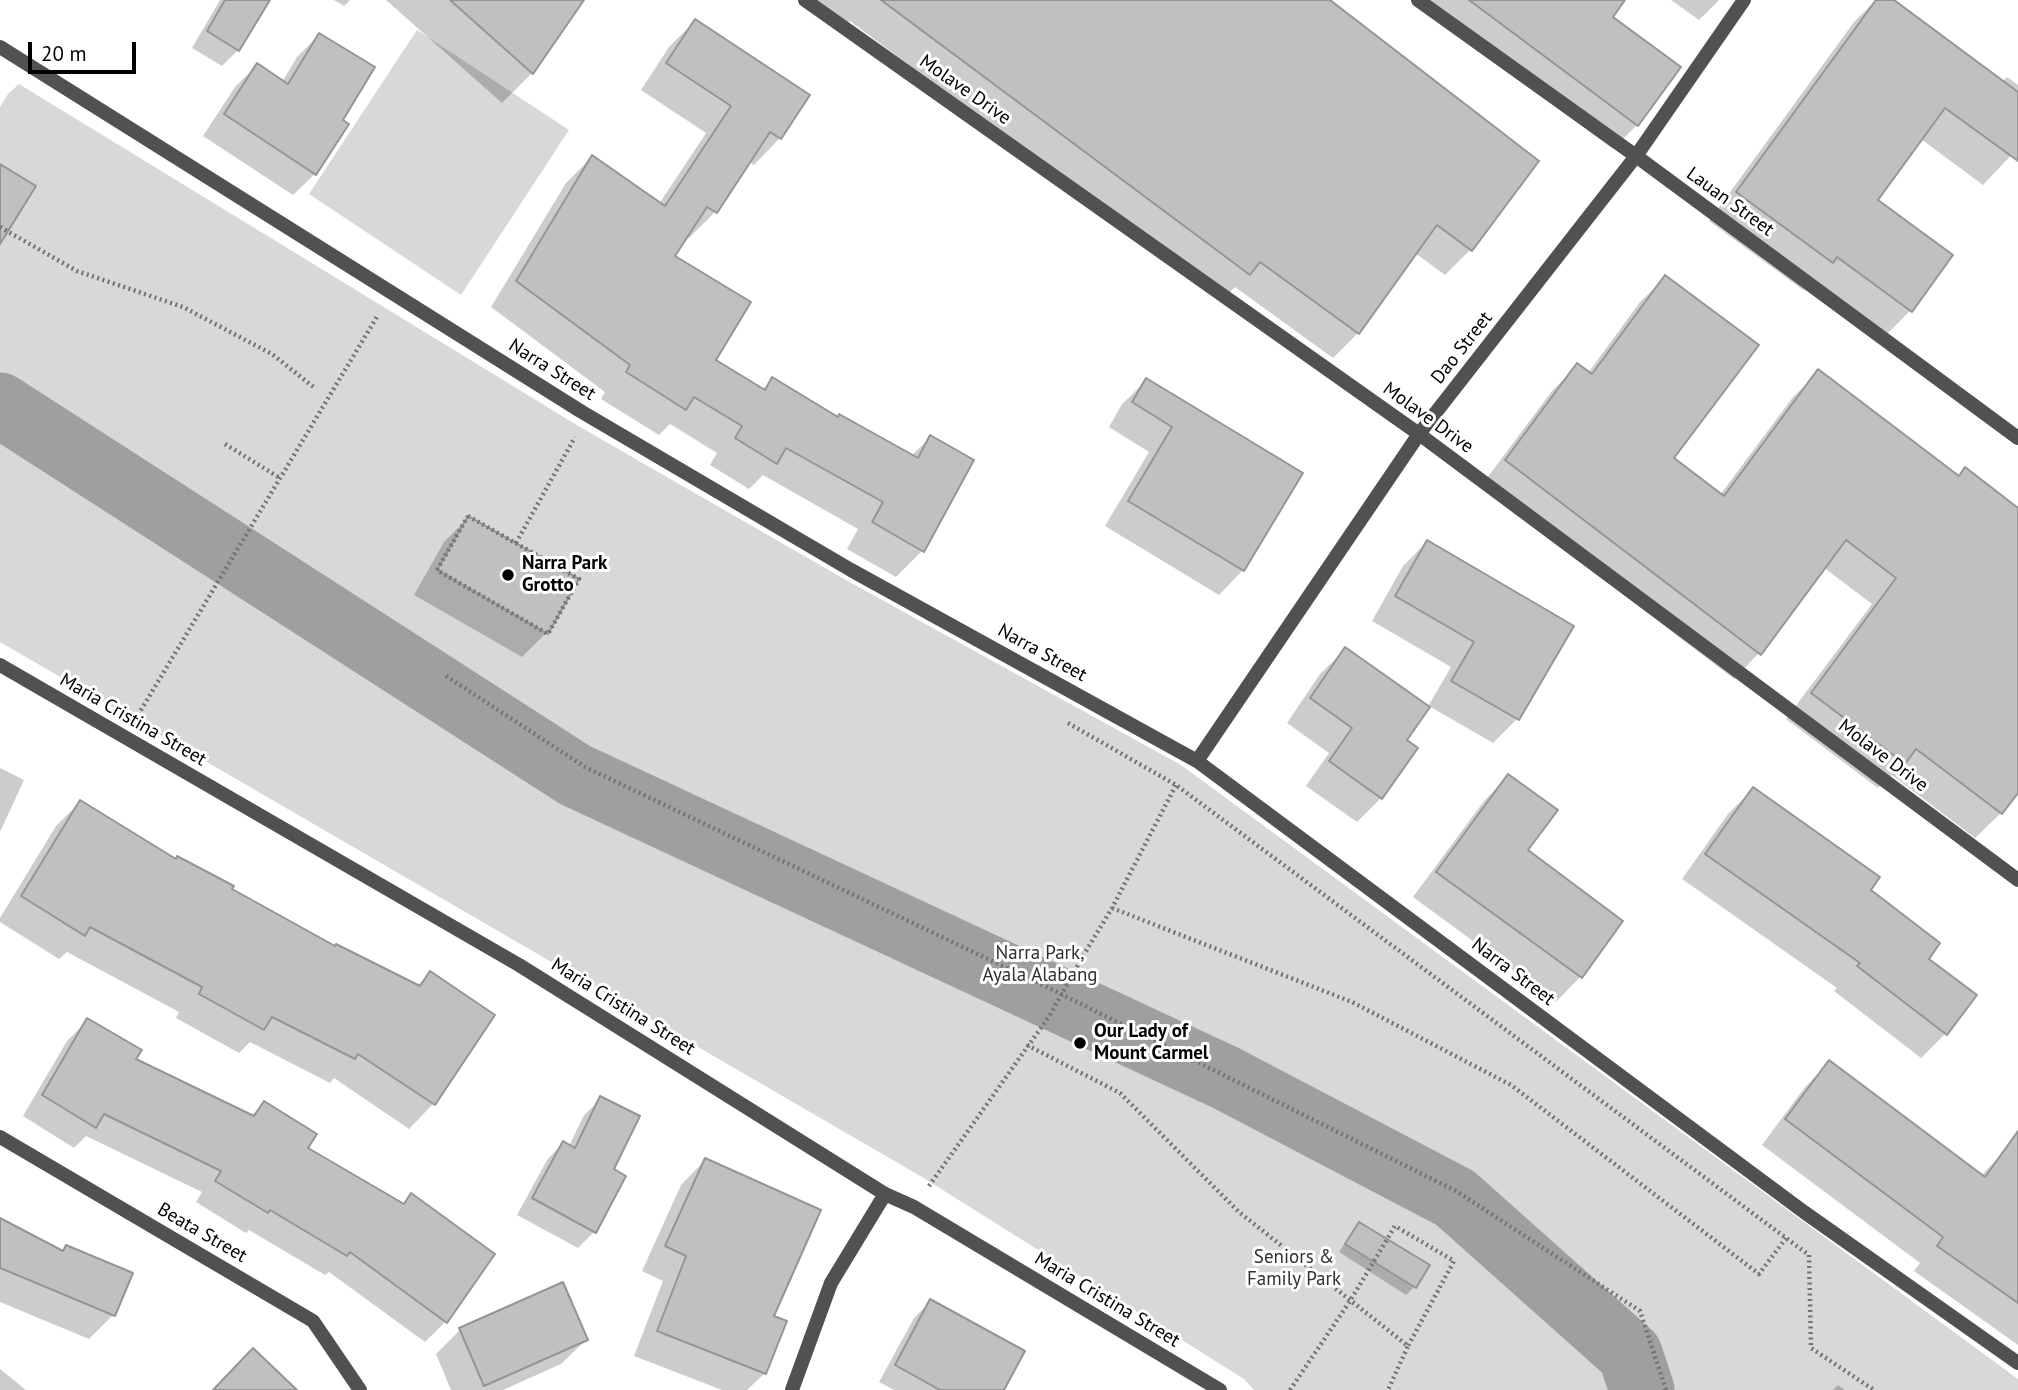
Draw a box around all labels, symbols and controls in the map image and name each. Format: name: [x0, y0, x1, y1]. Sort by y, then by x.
scale bar: [32, 28, 140, 72]
text: 20 m: [41, 40, 87, 67]
street label: Molave Drive: [915, 50, 1015, 130]
street label: Lauan Street: [1682, 163, 1778, 241]
street label: Dao Street: [1427, 307, 1497, 389]
street label: Narra Street: [504, 334, 600, 406]
street label: Molave Drive: [1378, 377, 1478, 459]
place label: Narra Park Grotto: [522, 553, 607, 597]
marker: Narra Park Grotto: [500, 567, 516, 583]
street label: Narra Street: [994, 619, 1090, 687]
street label: Maria Cristina Street: [56, 669, 210, 771]
street label: Molave Drive: [1834, 715, 1932, 797]
street label: Narra Street: [1467, 933, 1559, 1011]
park label: Narra Park, Ayala Alabang: [982, 943, 1098, 987]
street label: Maria Cristina Street: [547, 953, 699, 1061]
place label: Our Lady of Mount Carmel: [1094, 1021, 1208, 1065]
marker: Our Lady of Mount Carmel: [1072, 1035, 1088, 1051]
street label: Beata Street: [153, 1198, 251, 1268]
park label: Seniors & Family Park: [1247, 1247, 1341, 1291]
street label: Maria Cristina Street: [1030, 1248, 1184, 1352]

